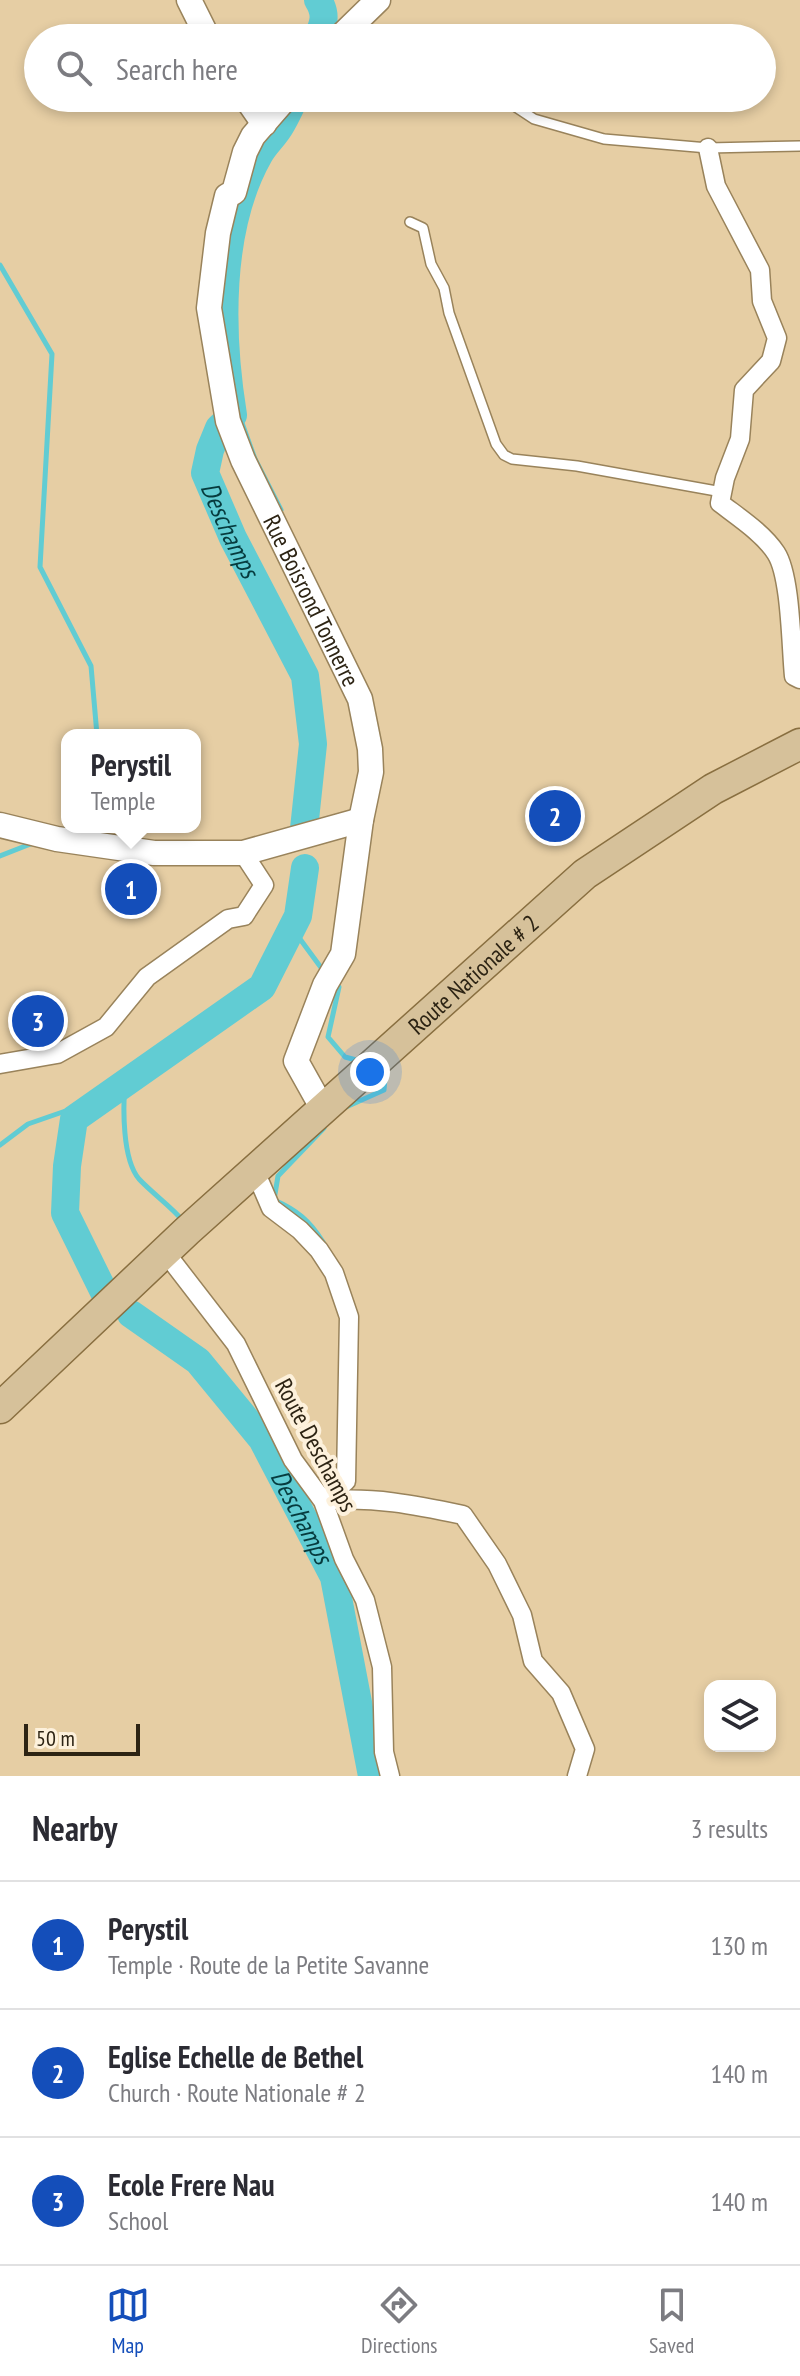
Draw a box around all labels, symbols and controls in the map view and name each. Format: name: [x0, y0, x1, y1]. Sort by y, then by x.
search box: [24, 24, 776, 112]
icon: search: [52, 46, 96, 90]
text: Search here: [116, 49, 238, 88]
water label: Deschamps: [194, 477, 268, 585]
street label: Rue Boisrond Tonnerre: [257, 509, 367, 691]
popup: [61, 729, 201, 833]
text: Perystil: [91, 745, 171, 784]
text: Temple: [91, 784, 156, 817]
pin: 2: [529, 786, 581, 846]
pin: 1: [105, 859, 157, 919]
street label: Route Nationale # 2: [401, 908, 545, 1041]
pin: 3: [12, 991, 64, 1051]
your location: [350, 1052, 390, 1092]
street label: Route Deschamps: [269, 1374, 363, 1516]
water label: Deschamps: [266, 1465, 340, 1569]
map controls: [704, 1680, 776, 1752]
button: layers: [704, 1680, 776, 1752]
scale bar: [24, 1720, 140, 1756]
text: 50 m: [36, 1724, 75, 1752]
text: Nearby: [32, 1806, 117, 1850]
text: 3 results: [691, 1812, 768, 1845]
text: Perystil: [108, 1909, 188, 1948]
text: 1: [52, 1929, 64, 1962]
text: 130 m: [710, 1929, 768, 1962]
text: Temple · Route de la Petite Savanne: [108, 1948, 429, 1981]
text: Eglise Echelle de Bethel: [108, 2037, 363, 2076]
text: 2: [52, 2057, 64, 2090]
text: 140 m: [710, 2057, 768, 2090]
text: Church · Route Nationale # 2: [108, 2076, 366, 2109]
text: Ecole Frere Nau: [108, 2165, 275, 2204]
text: 3: [52, 2185, 64, 2218]
text: 140 m: [710, 2185, 768, 2218]
text: School: [108, 2204, 168, 2237]
tab: Map: [106, 2283, 150, 2359]
tab: Directions: [361, 2283, 438, 2359]
tab: Saved: [649, 2283, 694, 2359]

